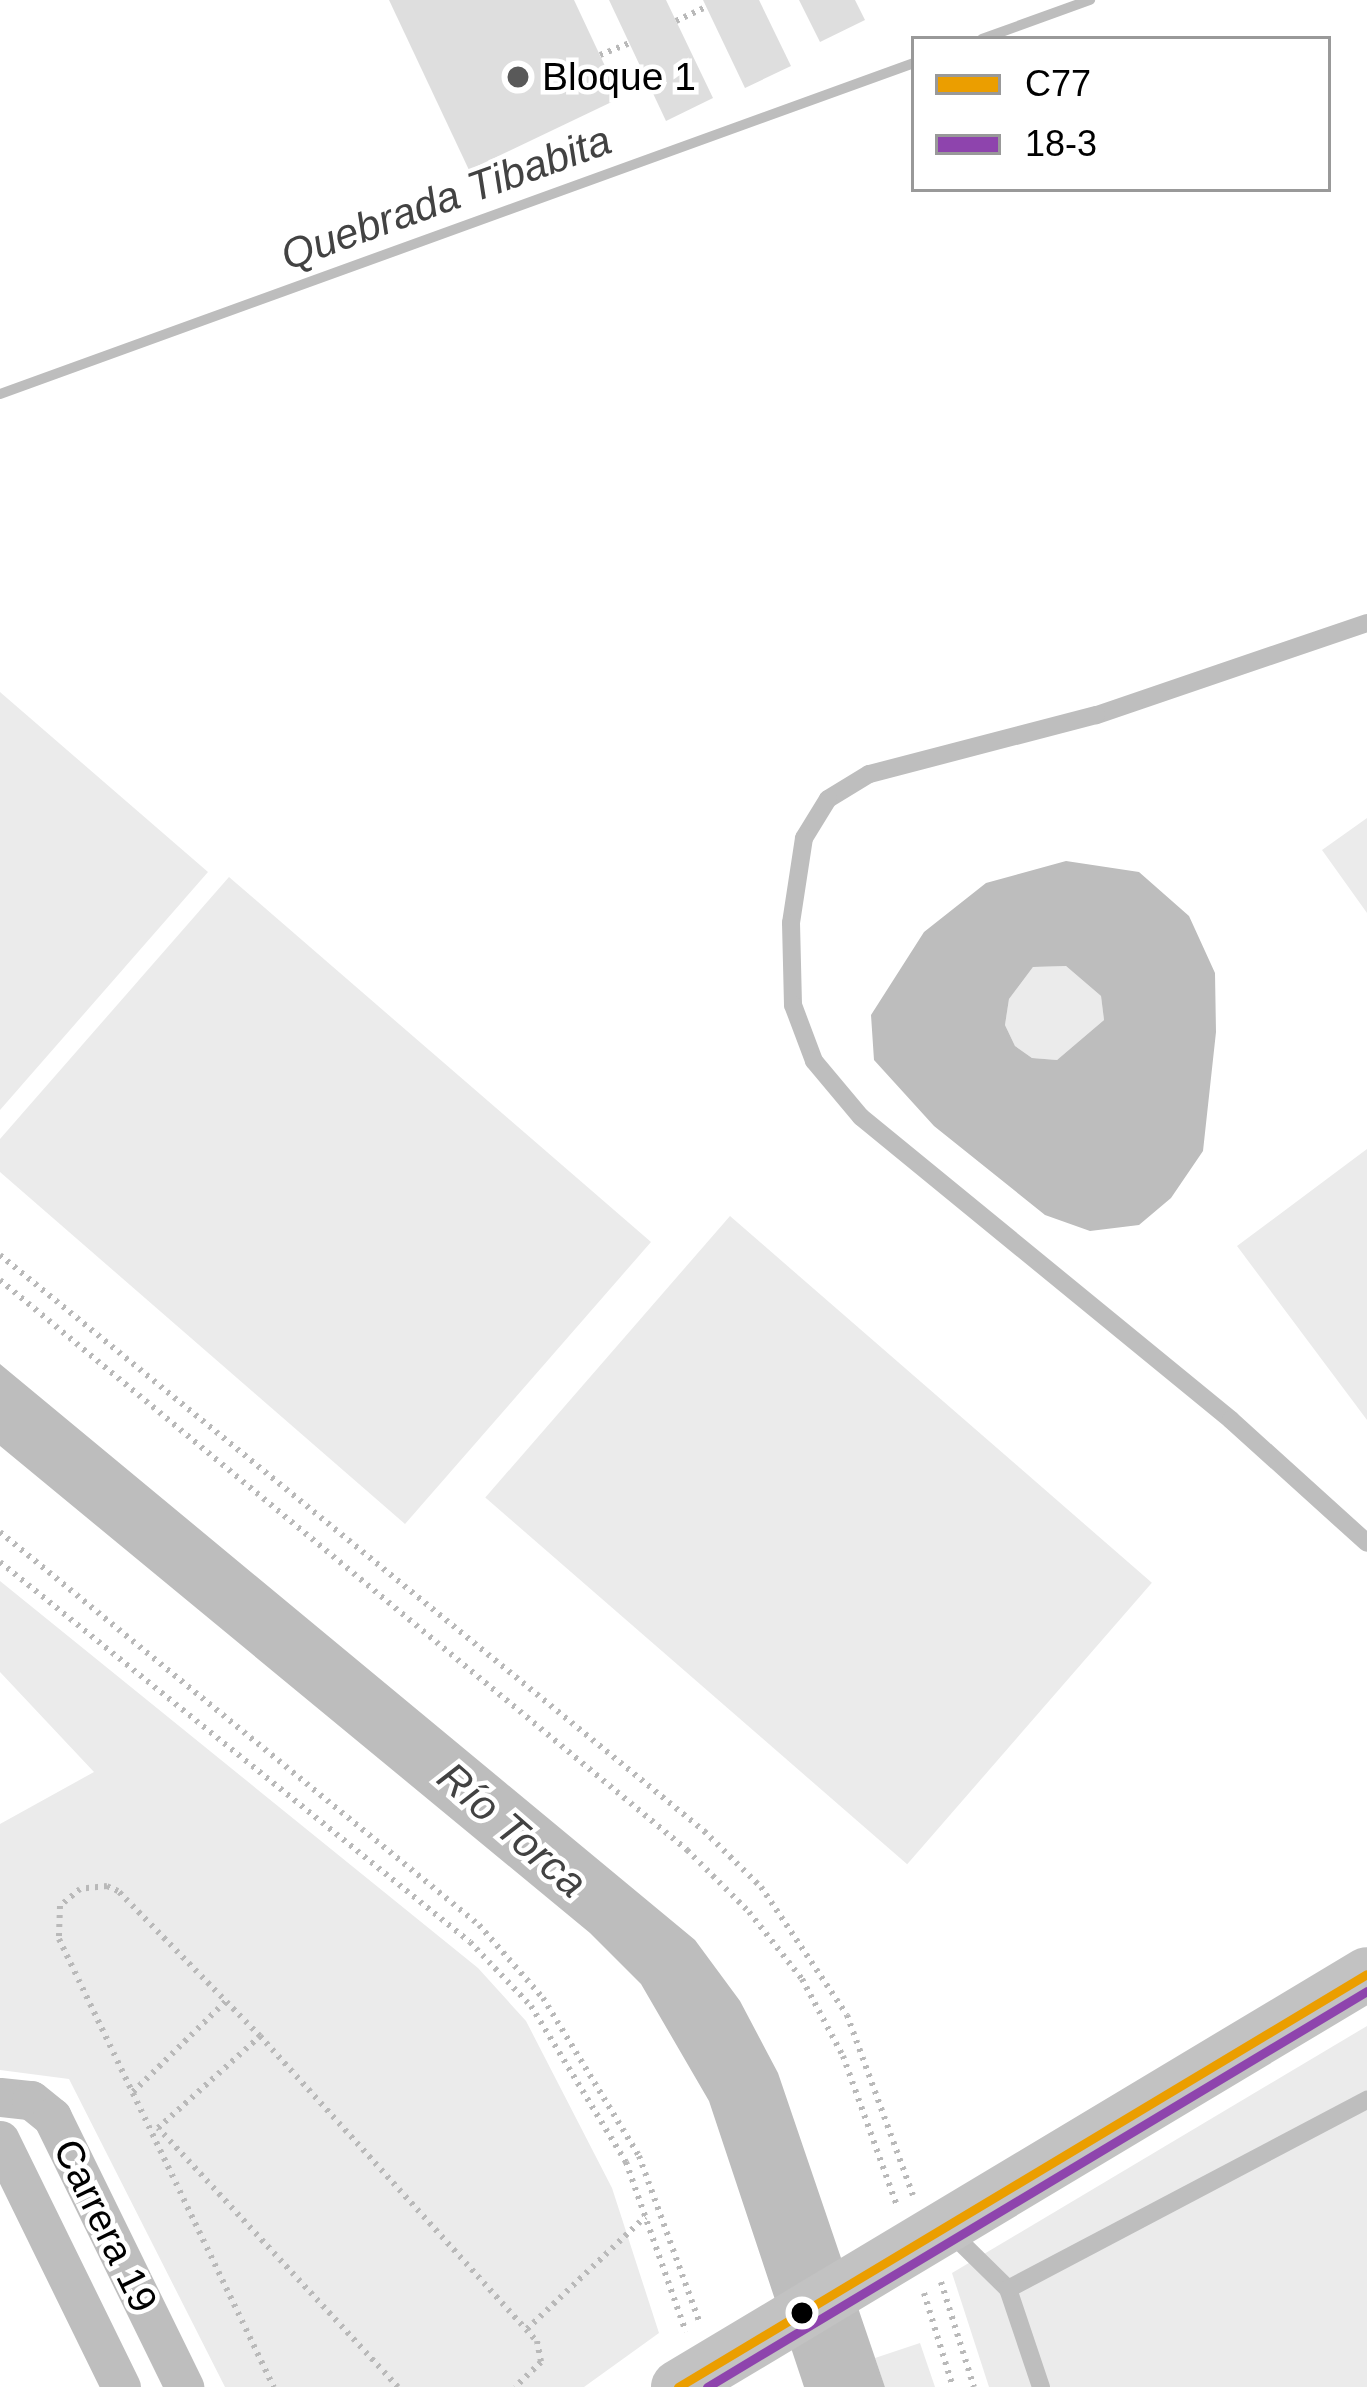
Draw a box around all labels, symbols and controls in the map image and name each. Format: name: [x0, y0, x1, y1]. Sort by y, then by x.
legend: [911, 36, 1331, 192]
place label: Bloque 1: [542, 54, 696, 100]
text: C77: [1025, 63, 1091, 104]
marker: Bloque 1: [505, 64, 531, 90]
water label: Quebrada Tibabita: [274, 115, 618, 281]
text: 18-3: [1025, 123, 1097, 164]
water label: Río Torca: [427, 1752, 597, 1908]
street label: Carrera 19: [43, 2132, 167, 2320]
unlabelled marker: [791, 2302, 813, 2324]

